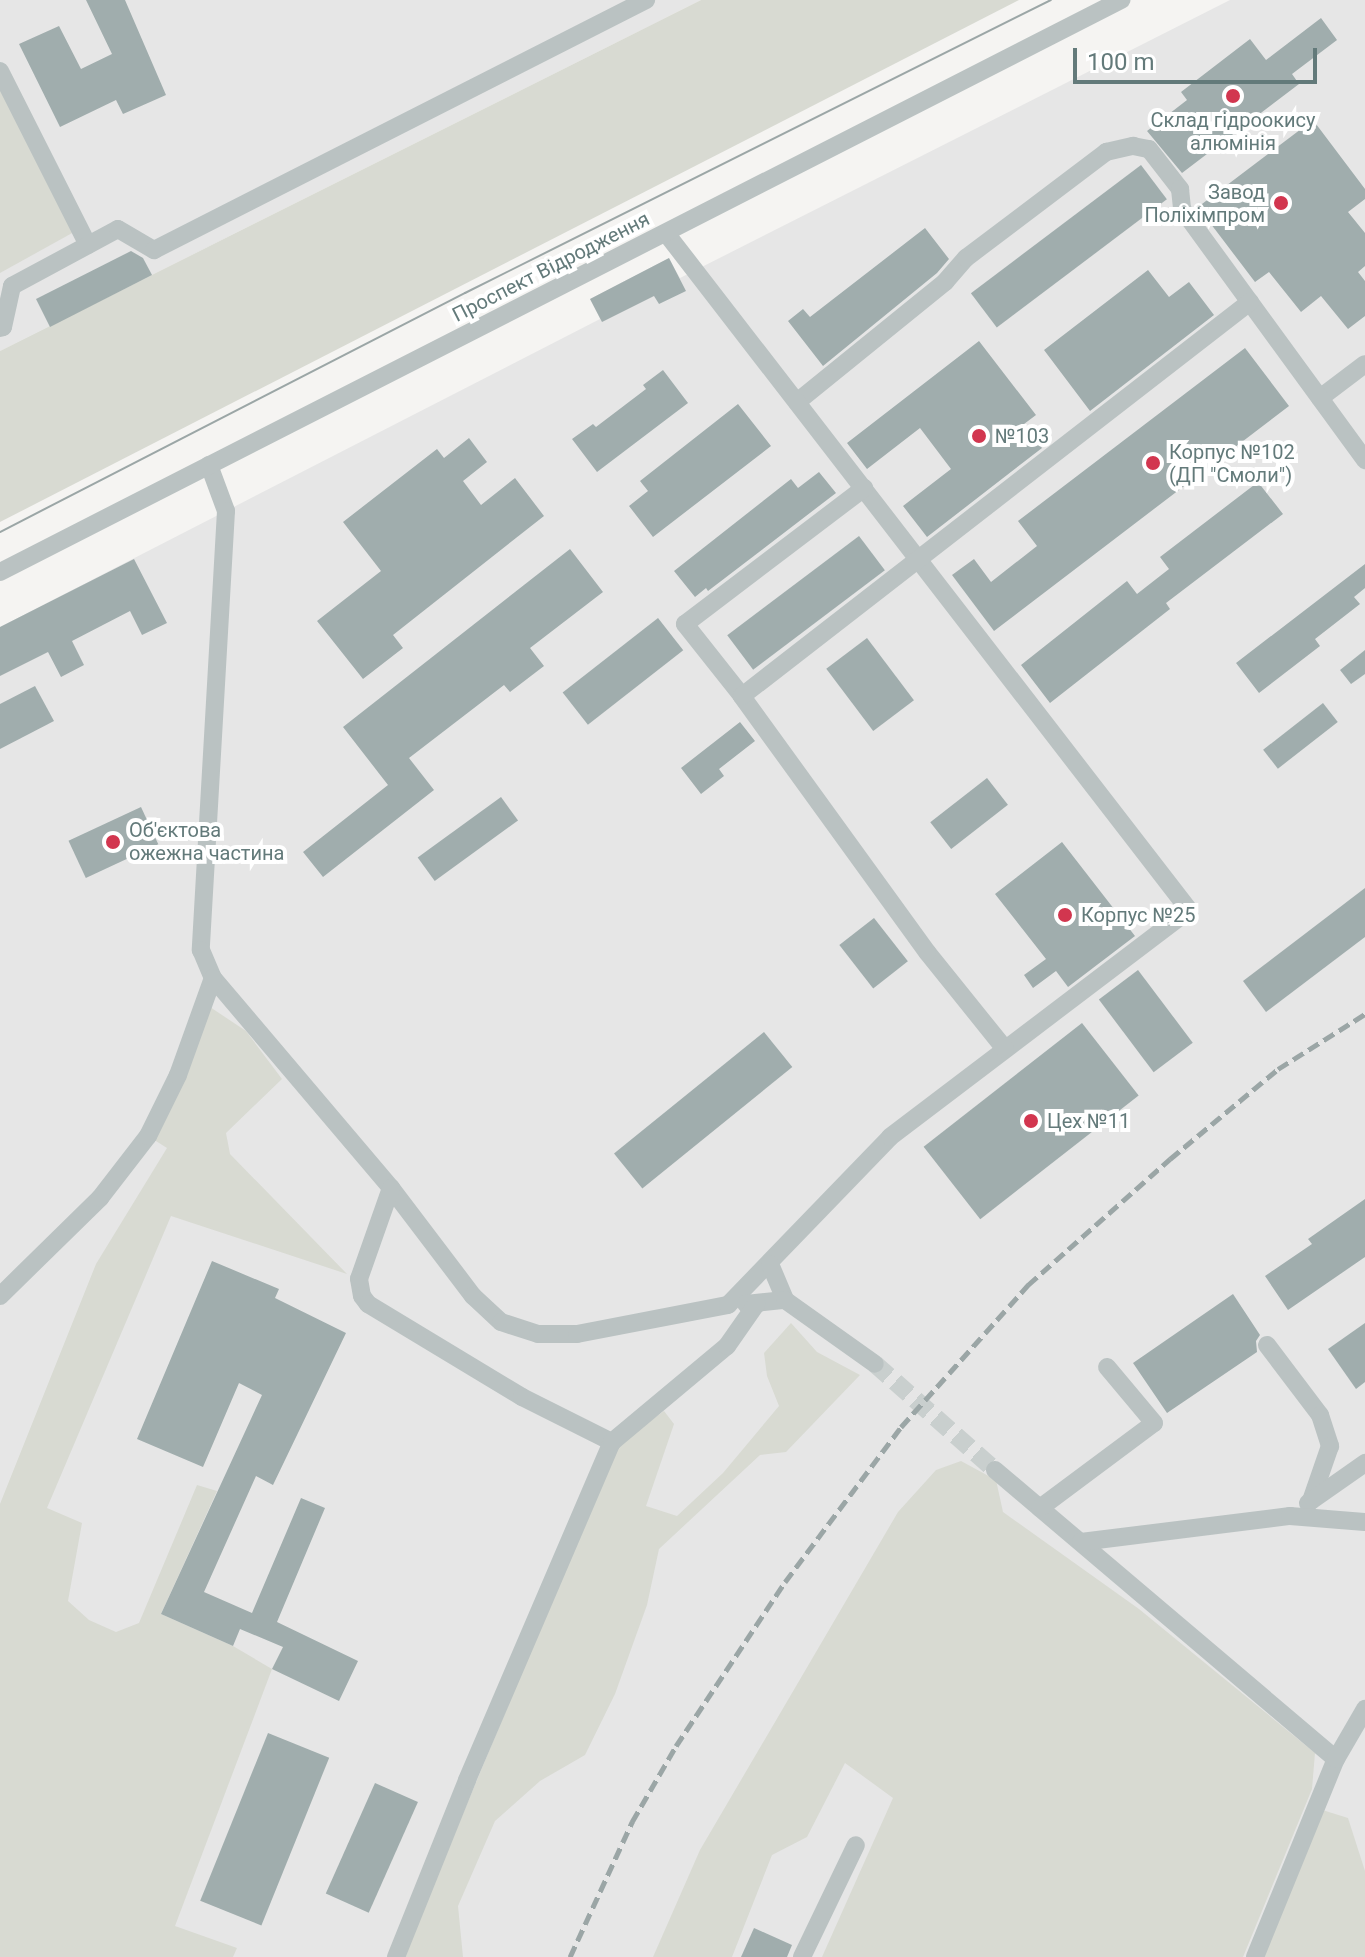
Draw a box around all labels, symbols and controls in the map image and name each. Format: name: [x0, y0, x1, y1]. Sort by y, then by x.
scale bar: [1077, 32, 1321, 82]
text: 100 m: [1087, 48, 1154, 76]
marker: Склад гідроокису алюмінія: [1224, 87, 1242, 105]
place label: Склад гідроокису алюмінія: [1151, 108, 1315, 155]
place label: Завод Поліхімпром: [1144, 180, 1265, 227]
marker: Завод Поліхімпром: [1272, 194, 1290, 212]
street label: Проспект Відродження: [448, 207, 654, 327]
place label: №103: [995, 424, 1049, 448]
marker: №103: [970, 427, 988, 445]
place label: Корпус №102 (ДП "Смоли"): [1169, 440, 1295, 487]
marker: Корпус №102 (ДП "Смоли"): [1144, 454, 1162, 472]
place label: Об'єктова ожежна частина: [129, 818, 284, 865]
marker: Об'єктова ожежна частина: [104, 833, 122, 851]
place label: Корпус №25: [1081, 903, 1196, 927]
marker: Корпус №25: [1056, 906, 1074, 924]
place label: Цех №11: [1047, 1109, 1130, 1133]
marker: Цех №11: [1022, 1112, 1040, 1130]

